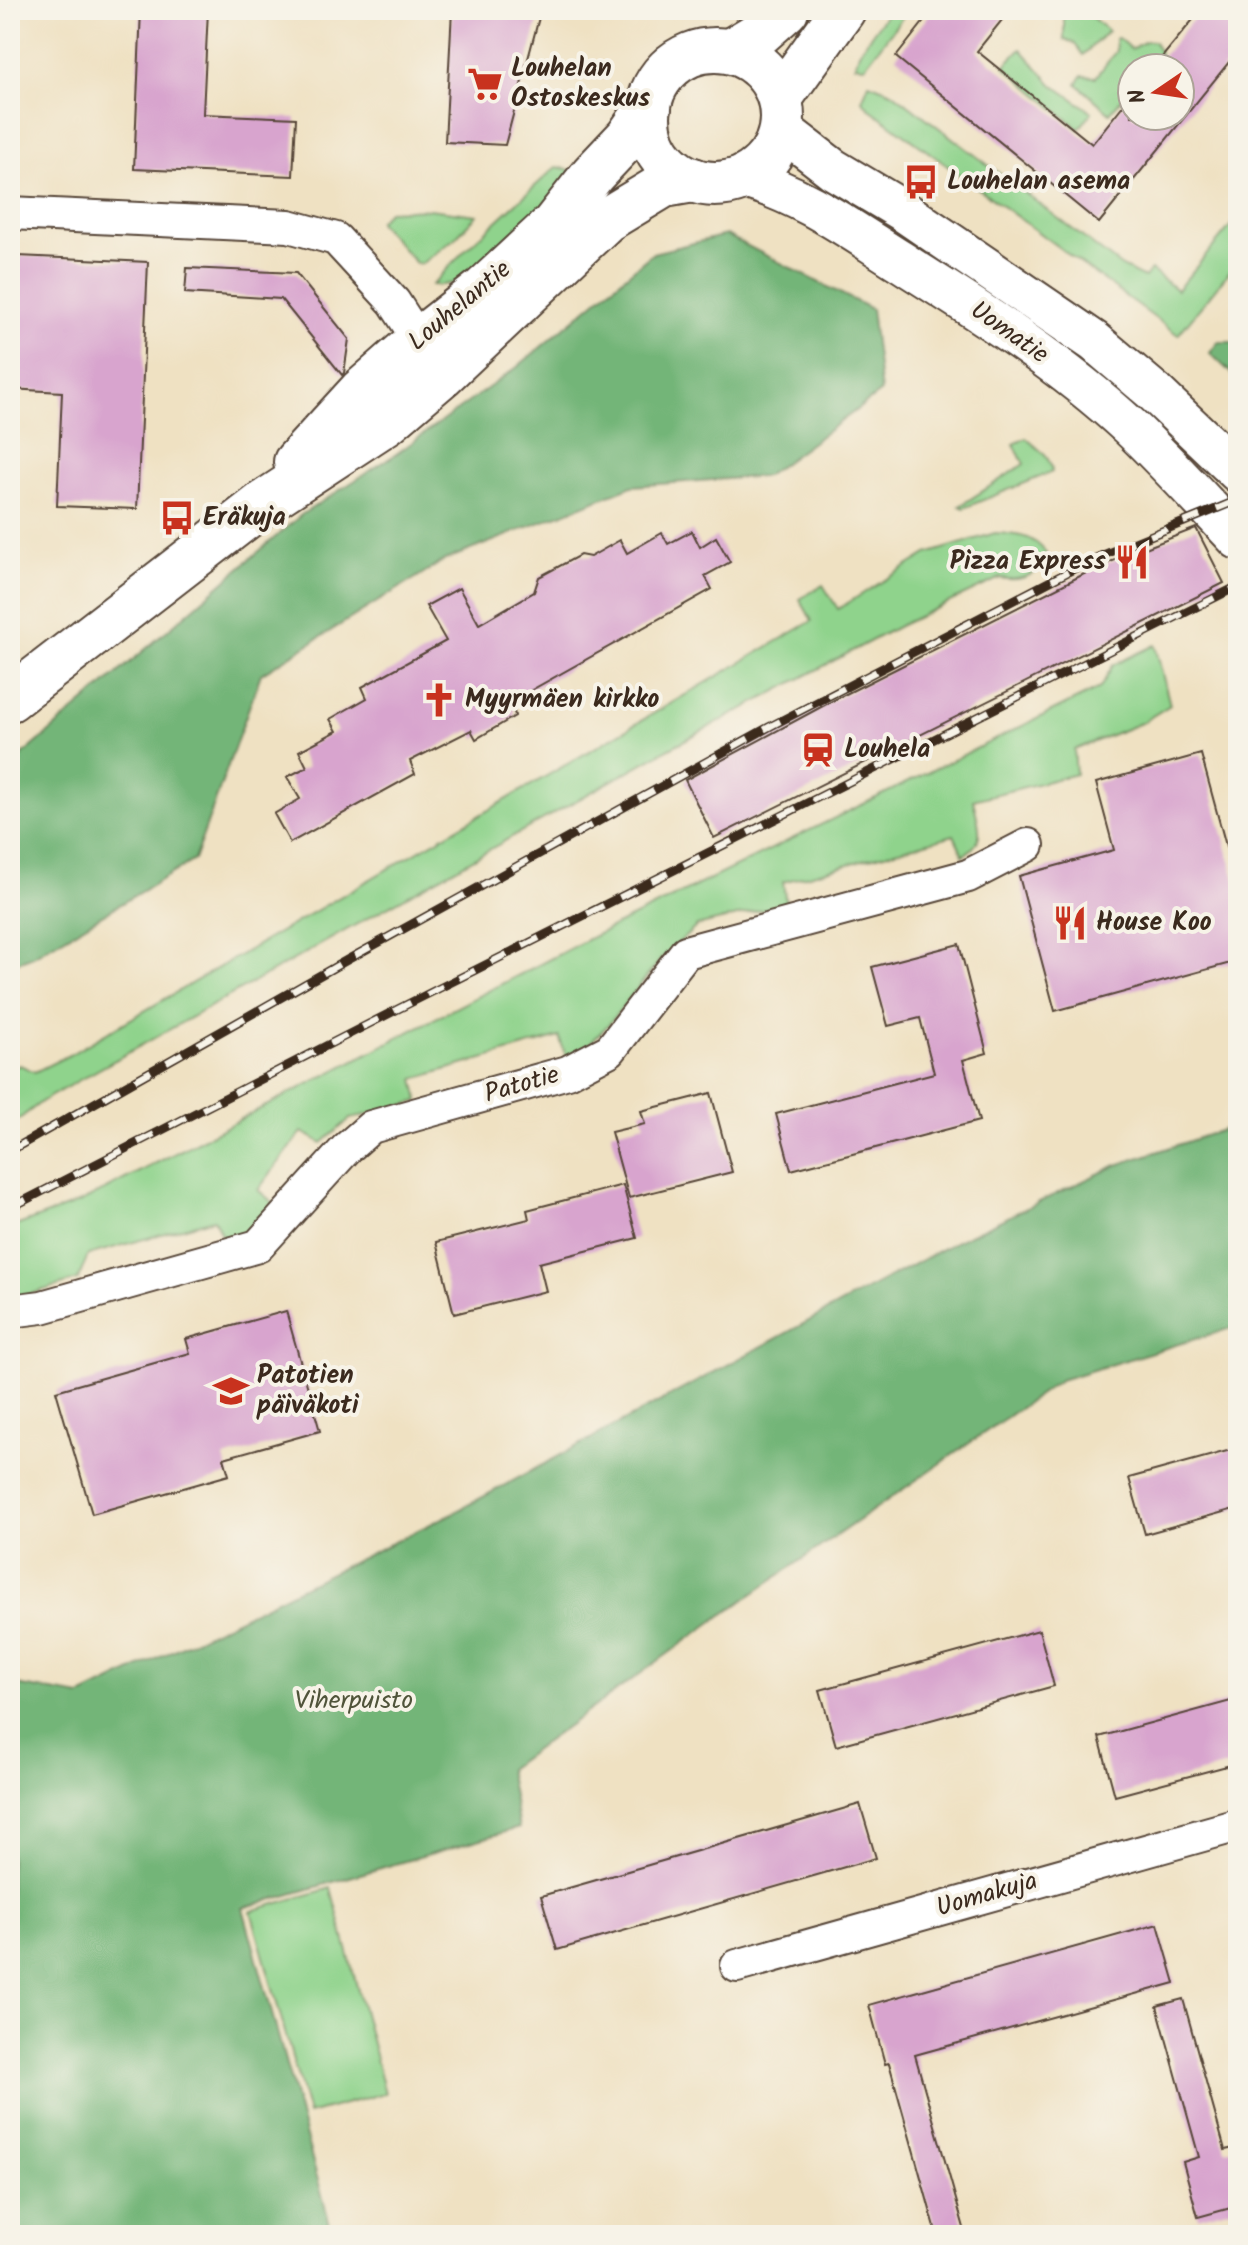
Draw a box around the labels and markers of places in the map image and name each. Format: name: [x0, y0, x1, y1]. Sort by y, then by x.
place label: Louhelan Ostoskeskus: [511, 48, 650, 120]
supermarket icon: Louhelan Ostoskeskus: [466, 65, 504, 103]
place label: Louhelan asema: [947, 161, 1130, 203]
bus stop icon: Louhelan asema: [902, 163, 940, 201]
place label: Eräkuja: [203, 497, 286, 539]
bus stop icon: Eräkuja: [158, 499, 196, 537]
place label: Pizza Express: [950, 541, 1106, 583]
restaurant icon: Pizza Express: [1113, 543, 1151, 581]
place label: Myyrmäen kirkko: [465, 679, 660, 721]
church icon: Myyrmäen kirkko: [420, 681, 458, 719]
place label: Louhela: [844, 729, 930, 771]
station icon: Louhela: [799, 731, 837, 769]
place label: House Koo: [1096, 902, 1212, 944]
restaurant icon: House Koo: [1051, 904, 1089, 942]
place label: Patotien päiväkoti: [256, 1355, 360, 1427]
school or university icon: Patotien päiväkoti: [212, 1372, 250, 1410]

